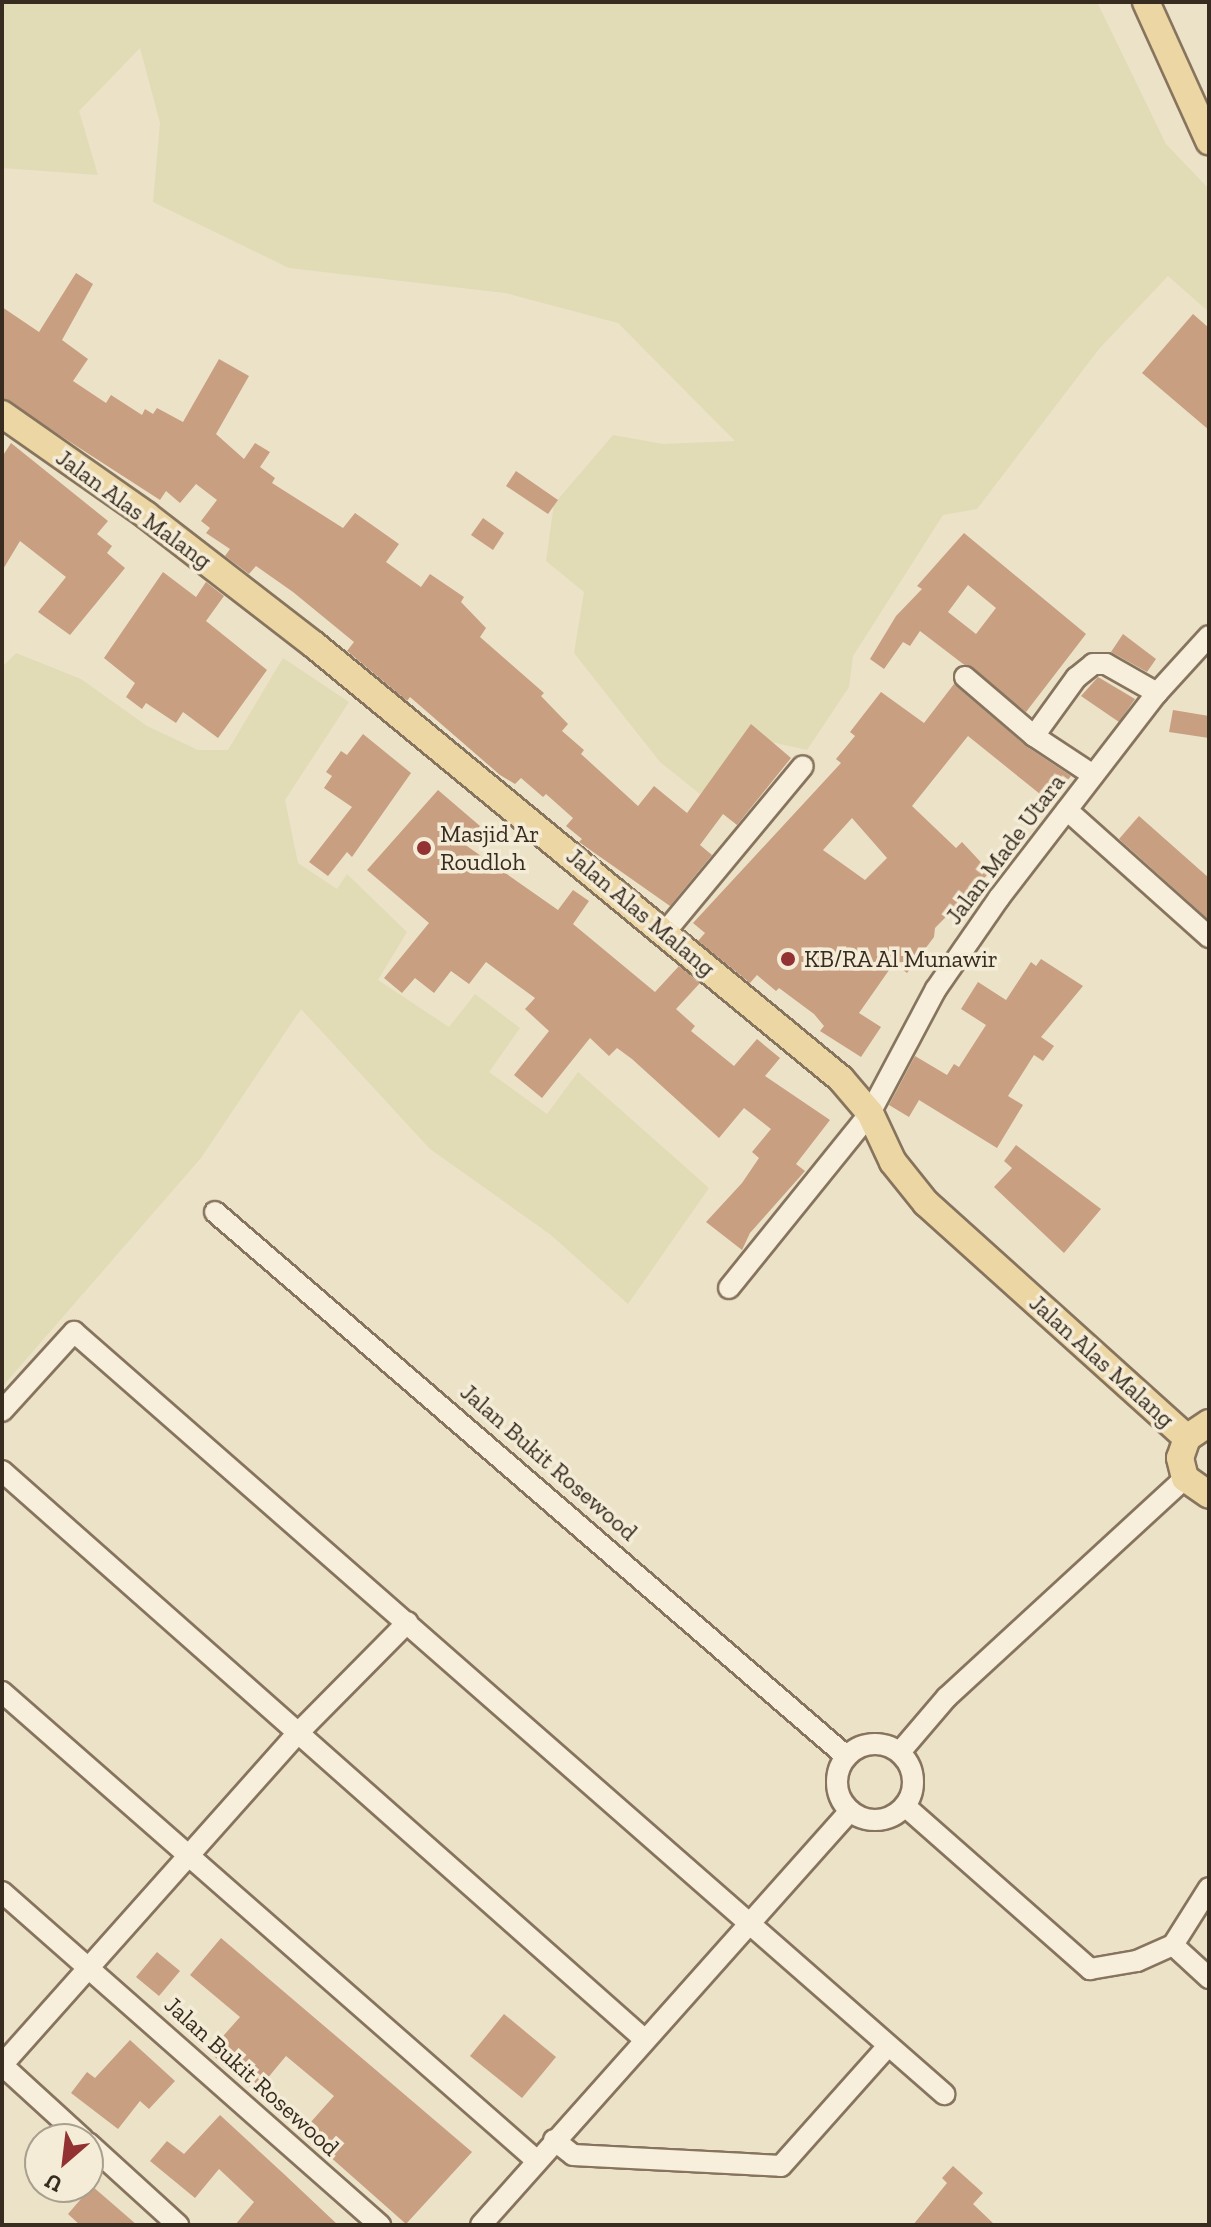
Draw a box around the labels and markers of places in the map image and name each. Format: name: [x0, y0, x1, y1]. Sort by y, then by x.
place label: Masjid Ar Roudloh: [440, 820, 540, 876]
marker: Masjid Ar Roudloh: [415, 839, 433, 857]
place label: KB/RA Al Munawir: [804, 945, 999, 973]
marker: KB/RA Al Munawir: [779, 950, 797, 968]

